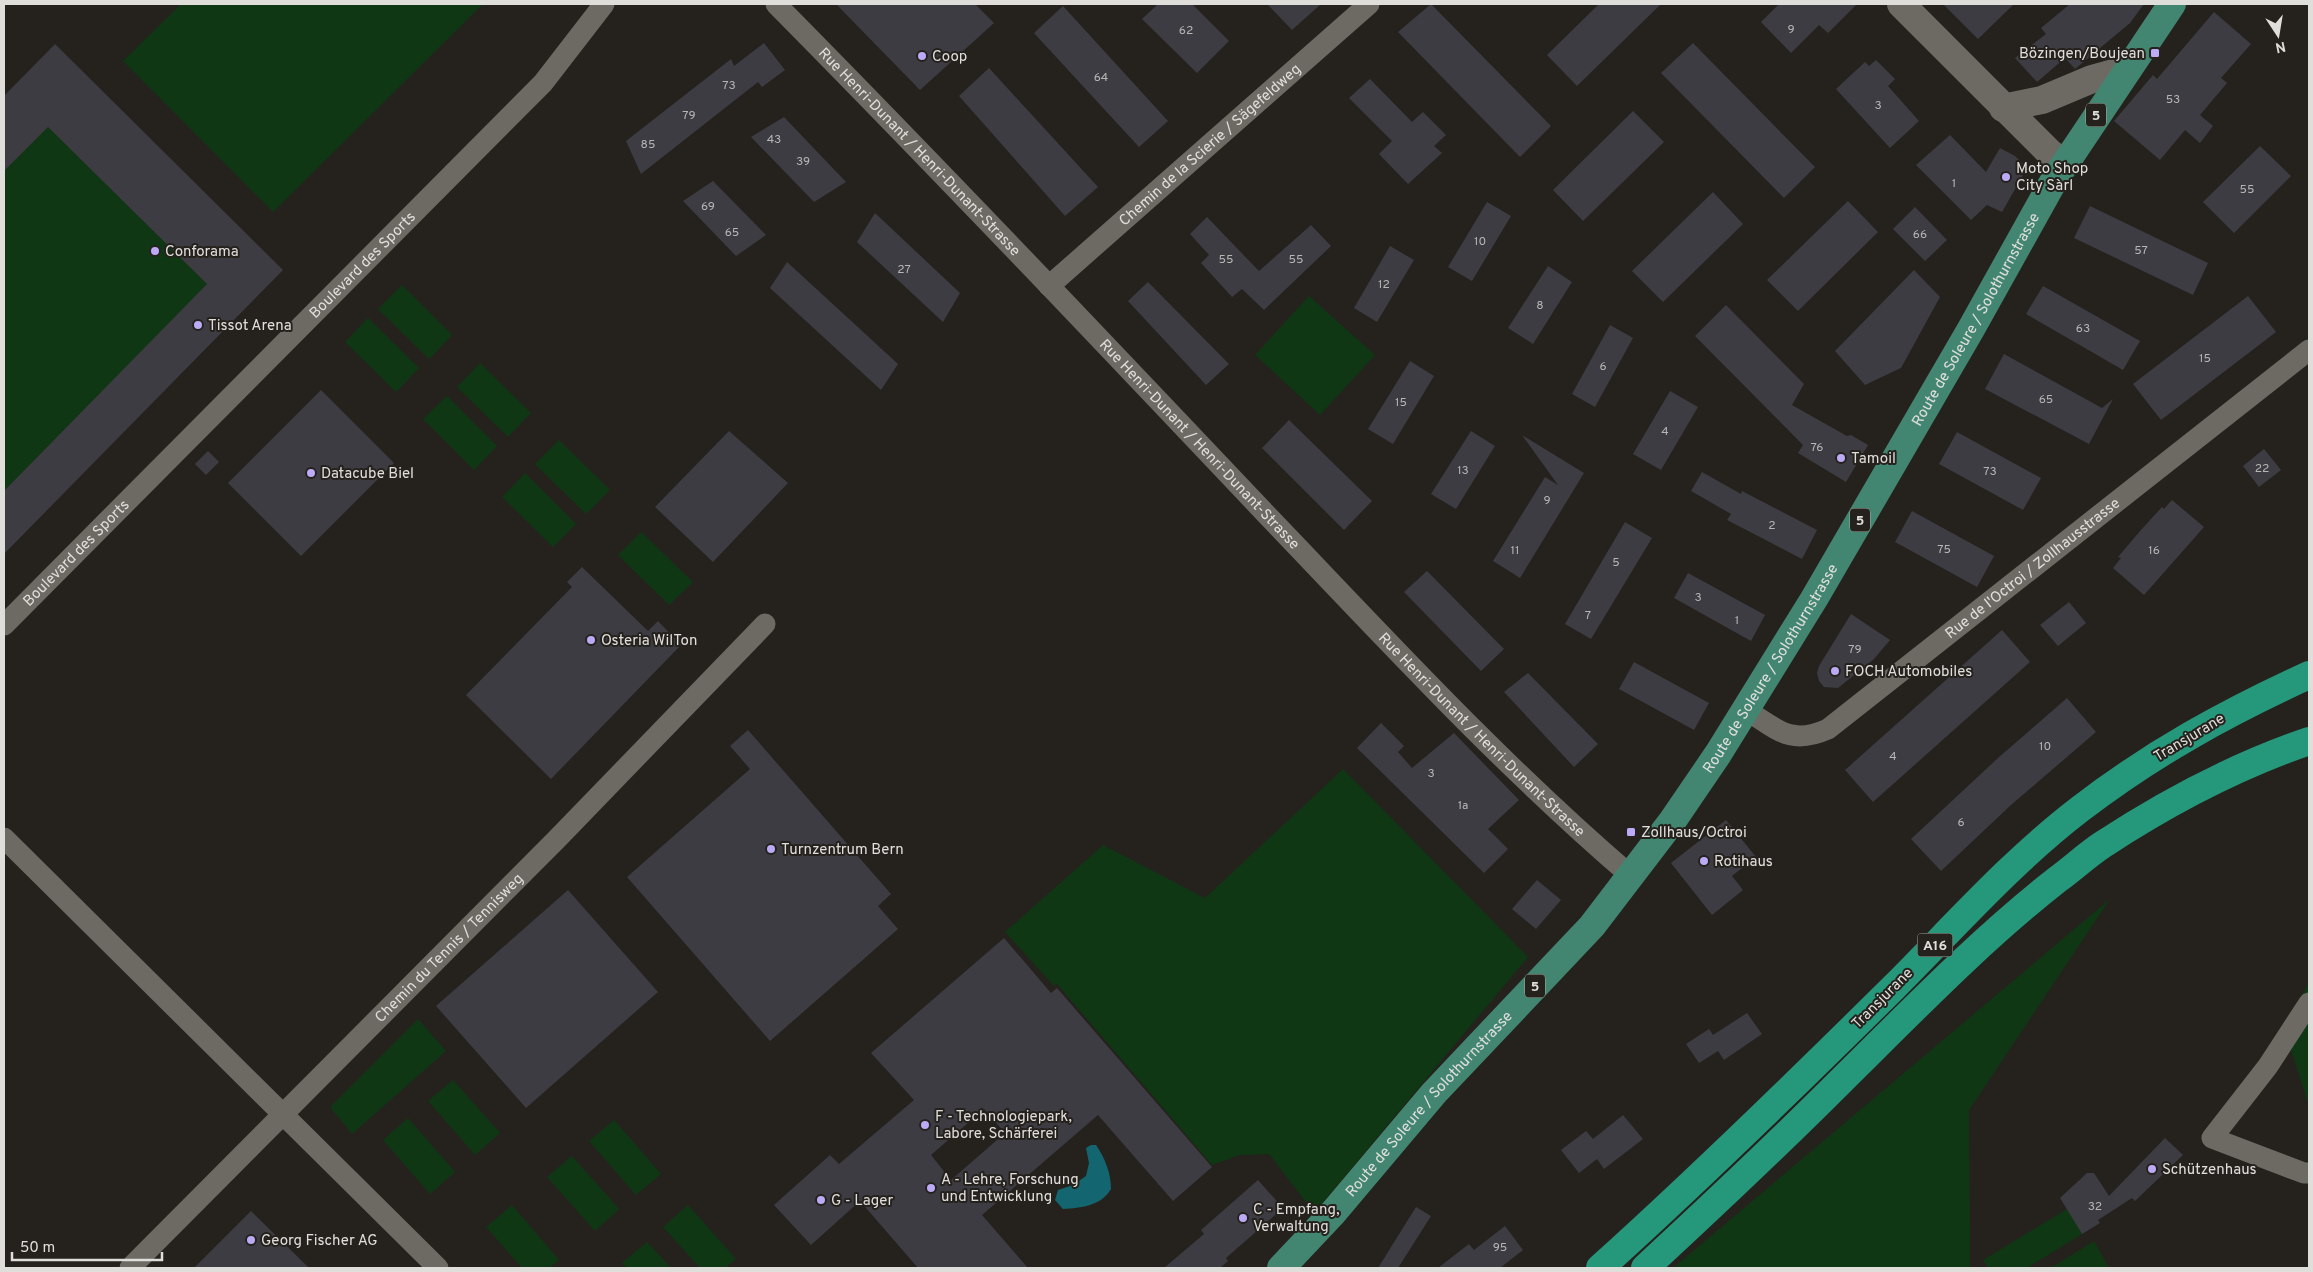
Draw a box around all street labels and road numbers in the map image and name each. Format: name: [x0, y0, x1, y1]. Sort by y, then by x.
street label: Rue Henri-Dunant / Henri-Dunant-Strasse: [813, 44, 1024, 261]
street label: Chemin de la Scierie / Sägefeldweg: [1116, 60, 1306, 231]
road number: 5: [2086, 104, 2106, 126]
street label: Boulevard des Sports: [306, 208, 420, 323]
street label: Route de Soleure / Solothurnstrasse: [1908, 210, 2045, 430]
street label: Rue Henri-Dunant / Henri-Dunant-Strasse: [1094, 336, 1303, 554]
street label: Rue de l'Octroi / Zollhausstrasse: [1942, 494, 2125, 644]
street label: Boulevard des Sports: [20, 496, 134, 611]
road number: 5: [1850, 508, 1870, 532]
street label: Route de Soleure / Solothurnstrasse: [1700, 561, 1843, 778]
street label: Rue Henri-Dunant / Henri-Dunant-Strasse: [1374, 629, 1588, 842]
street label: Transjurane: [2151, 710, 2229, 767]
street label: Chemin du Tennis / Tennisweg: [372, 870, 528, 1027]
road number: A16: [1918, 934, 1952, 956]
street label: Transjurane: [1848, 964, 1918, 1034]
road number: 5: [1525, 974, 1545, 998]
street label: Route de Soleure / Solothurnstrasse: [1342, 1008, 1517, 1202]

